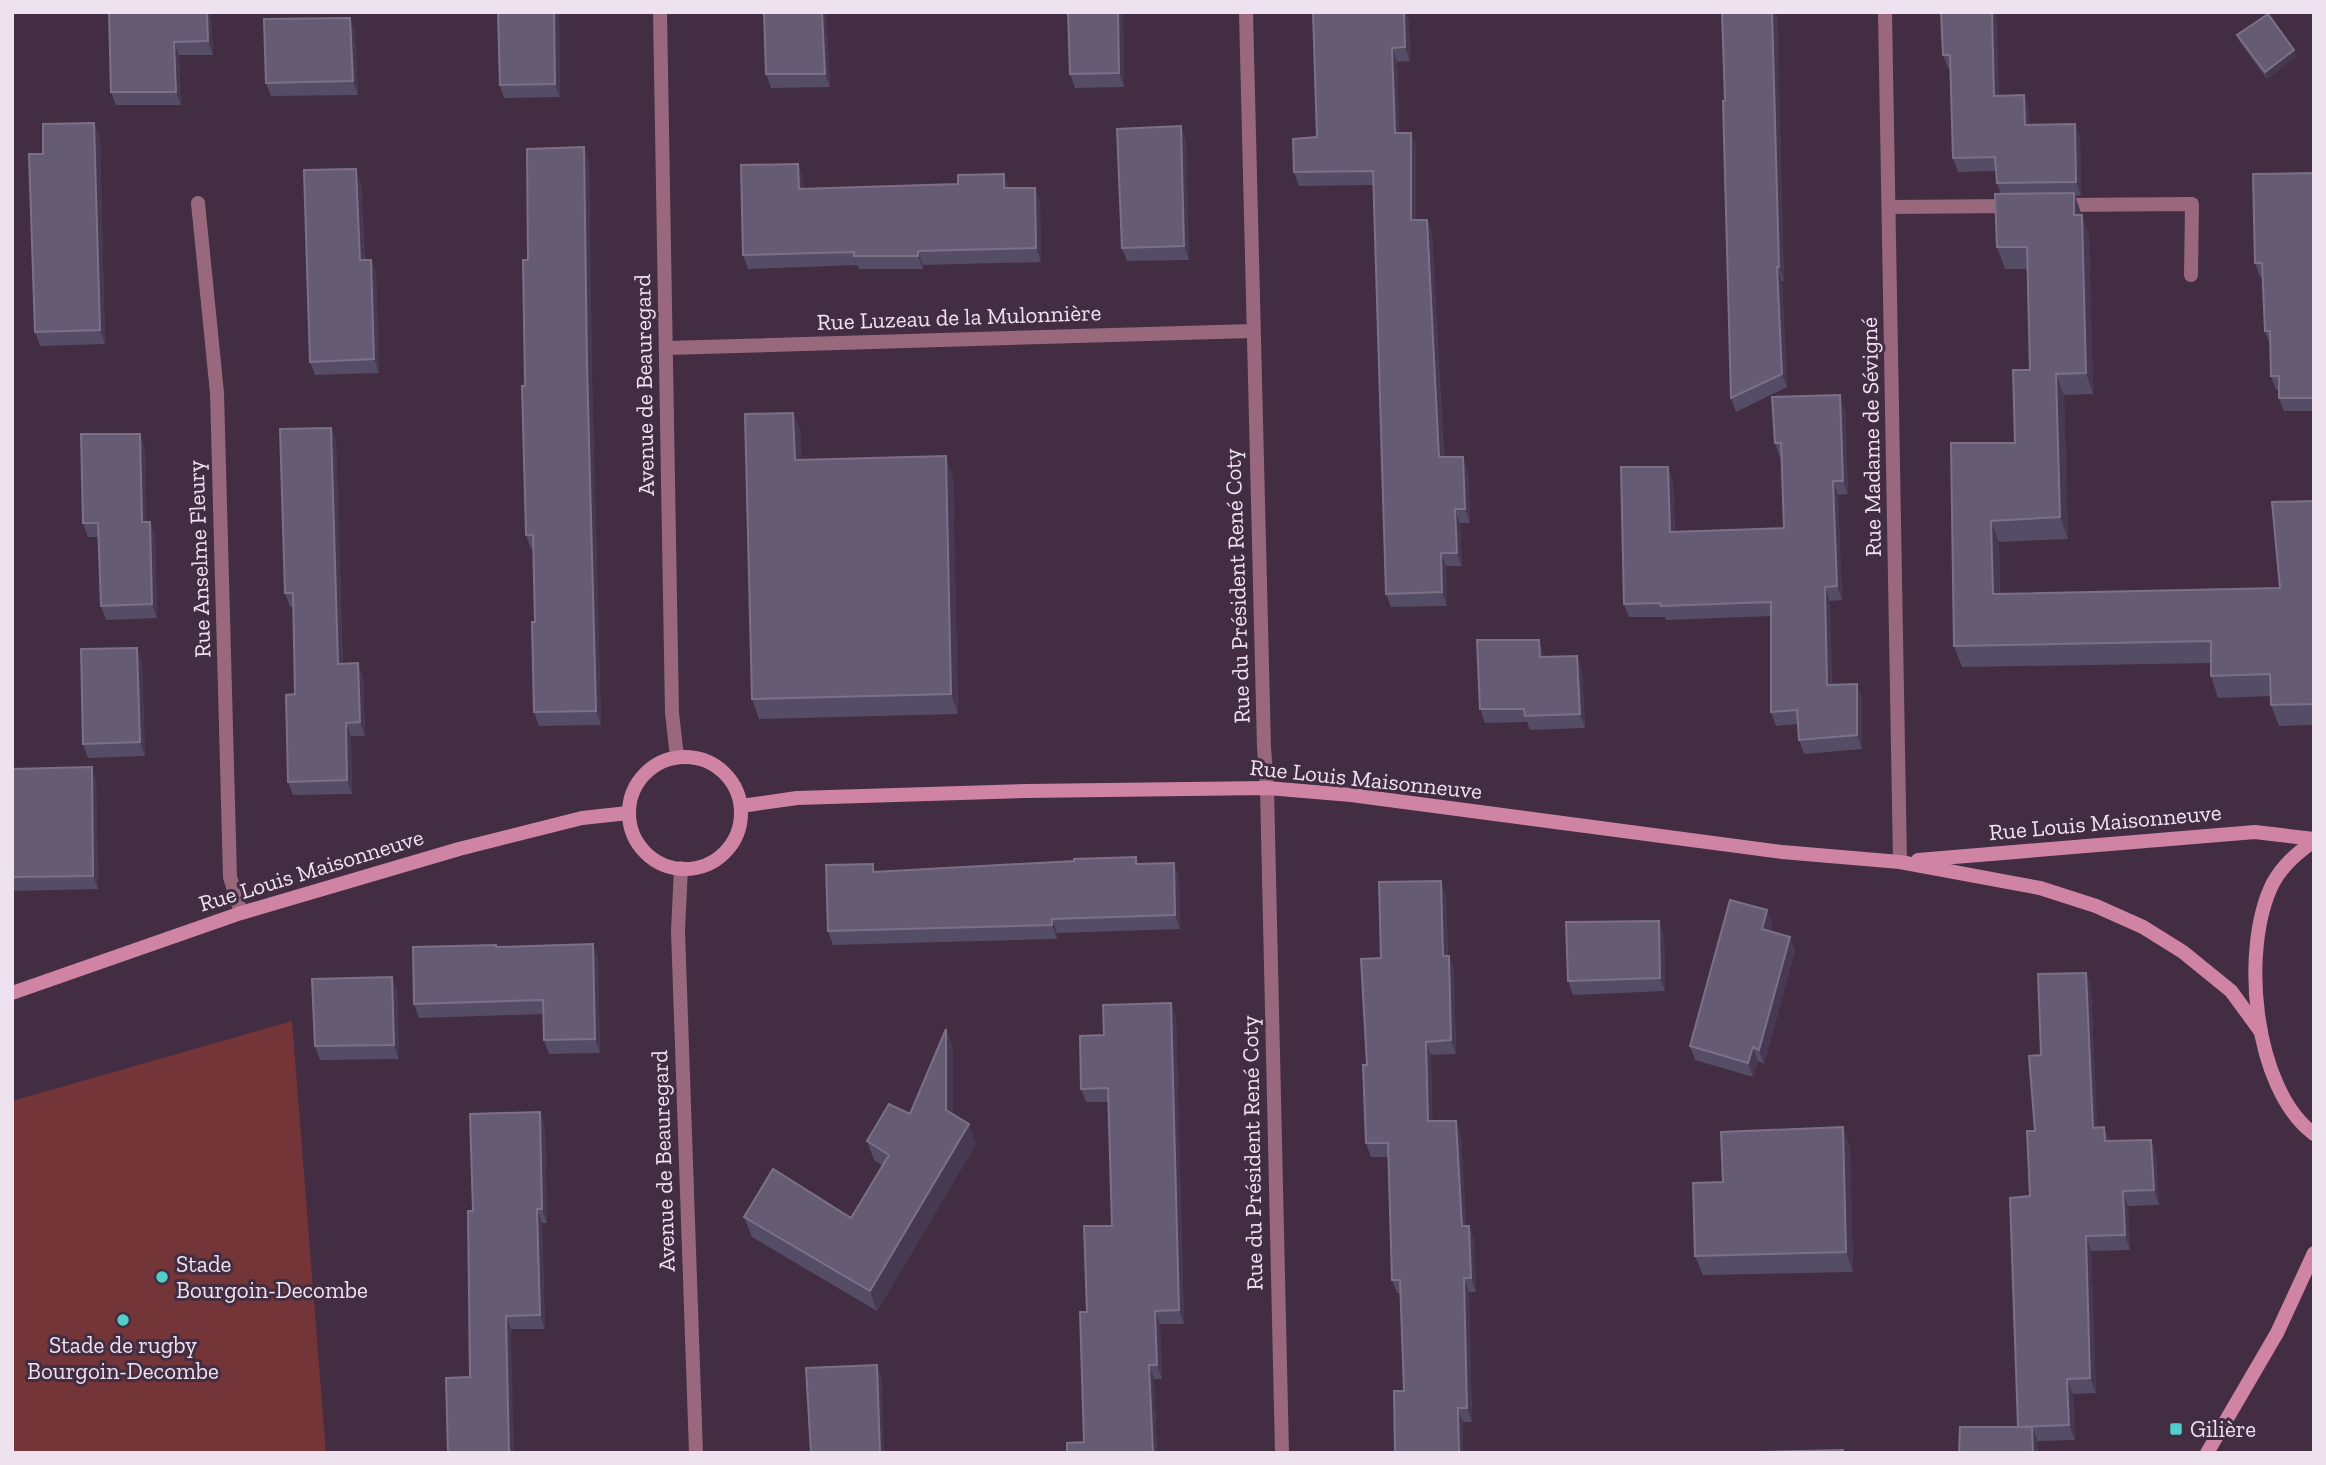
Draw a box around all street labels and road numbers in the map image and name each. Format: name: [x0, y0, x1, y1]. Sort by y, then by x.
street label: Avenue de Beauregard: [628, 273, 660, 496]
street label: Rue Luzeau de la Mulonnière: [816, 298, 1102, 336]
street label: Rue Madame de Sévigné: [1855, 317, 1887, 557]
street label: Rue du Président René Coty: [1218, 448, 1256, 724]
street label: Rue Anselme Fleury: [182, 460, 216, 658]
street label: Rue Louis Maisonneuve: [1248, 753, 1484, 805]
street label: Rue Louis Maisonneuve: [1987, 798, 2223, 846]
street label: Rue Louis Maisonneuve: [195, 822, 427, 918]
street label: Rue du Président René Coty: [1236, 1015, 1268, 1291]
street label: Avenue de Beauregard: [645, 1049, 681, 1272]

